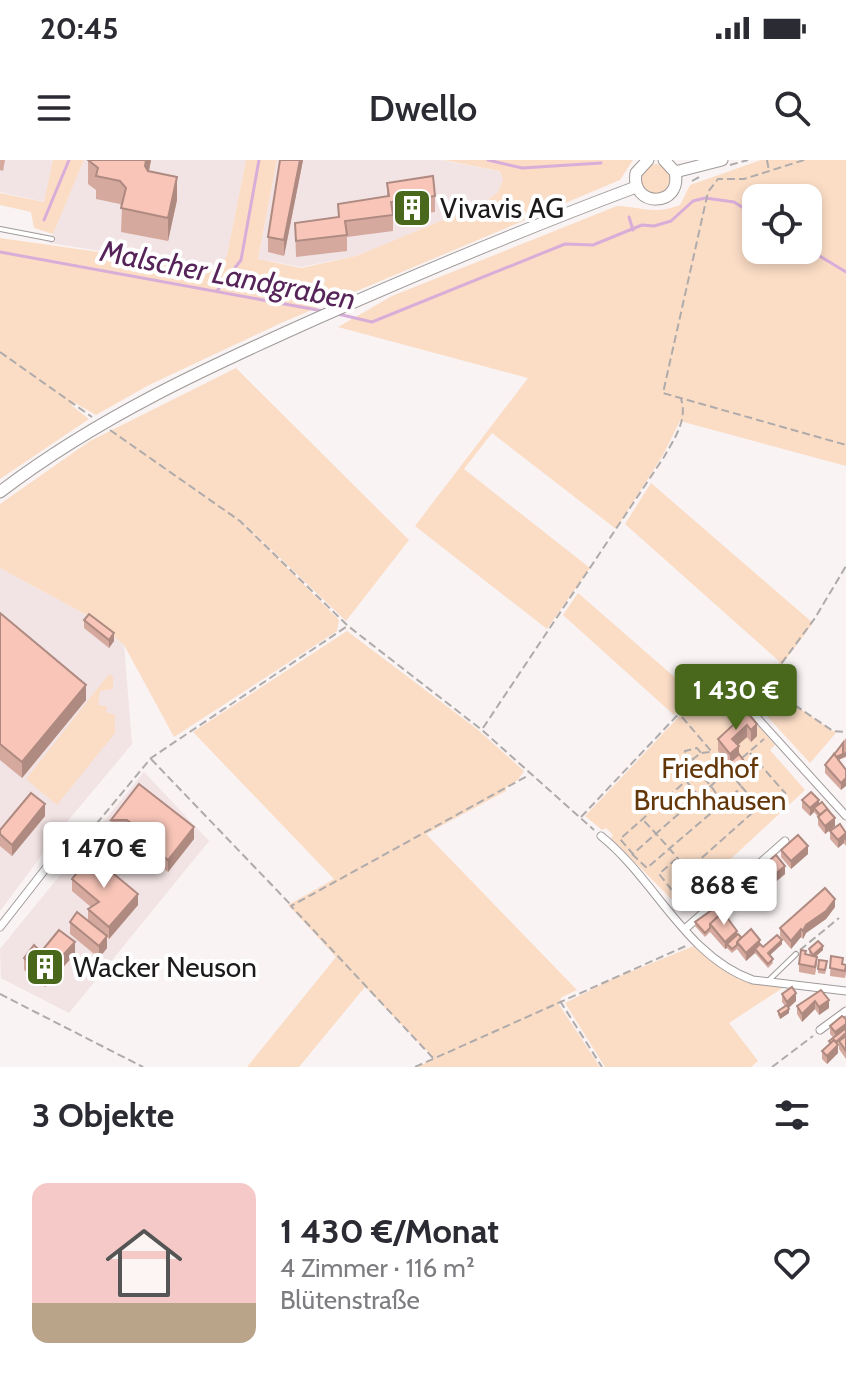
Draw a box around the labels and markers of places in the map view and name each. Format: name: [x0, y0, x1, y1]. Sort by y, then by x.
building icon: Vivavis AG: [391, 187, 433, 229]
place label: Vivavis AG: [440, 191, 564, 225]
pin: 1 430 €: [662, 664, 810, 732]
pin: 1 470 €: [30, 822, 178, 890]
pin: 868 €: [668, 859, 780, 927]
building icon: Wacker Neuson: [24, 946, 66, 988]
place label: Wacker Neuson: [73, 950, 257, 984]

